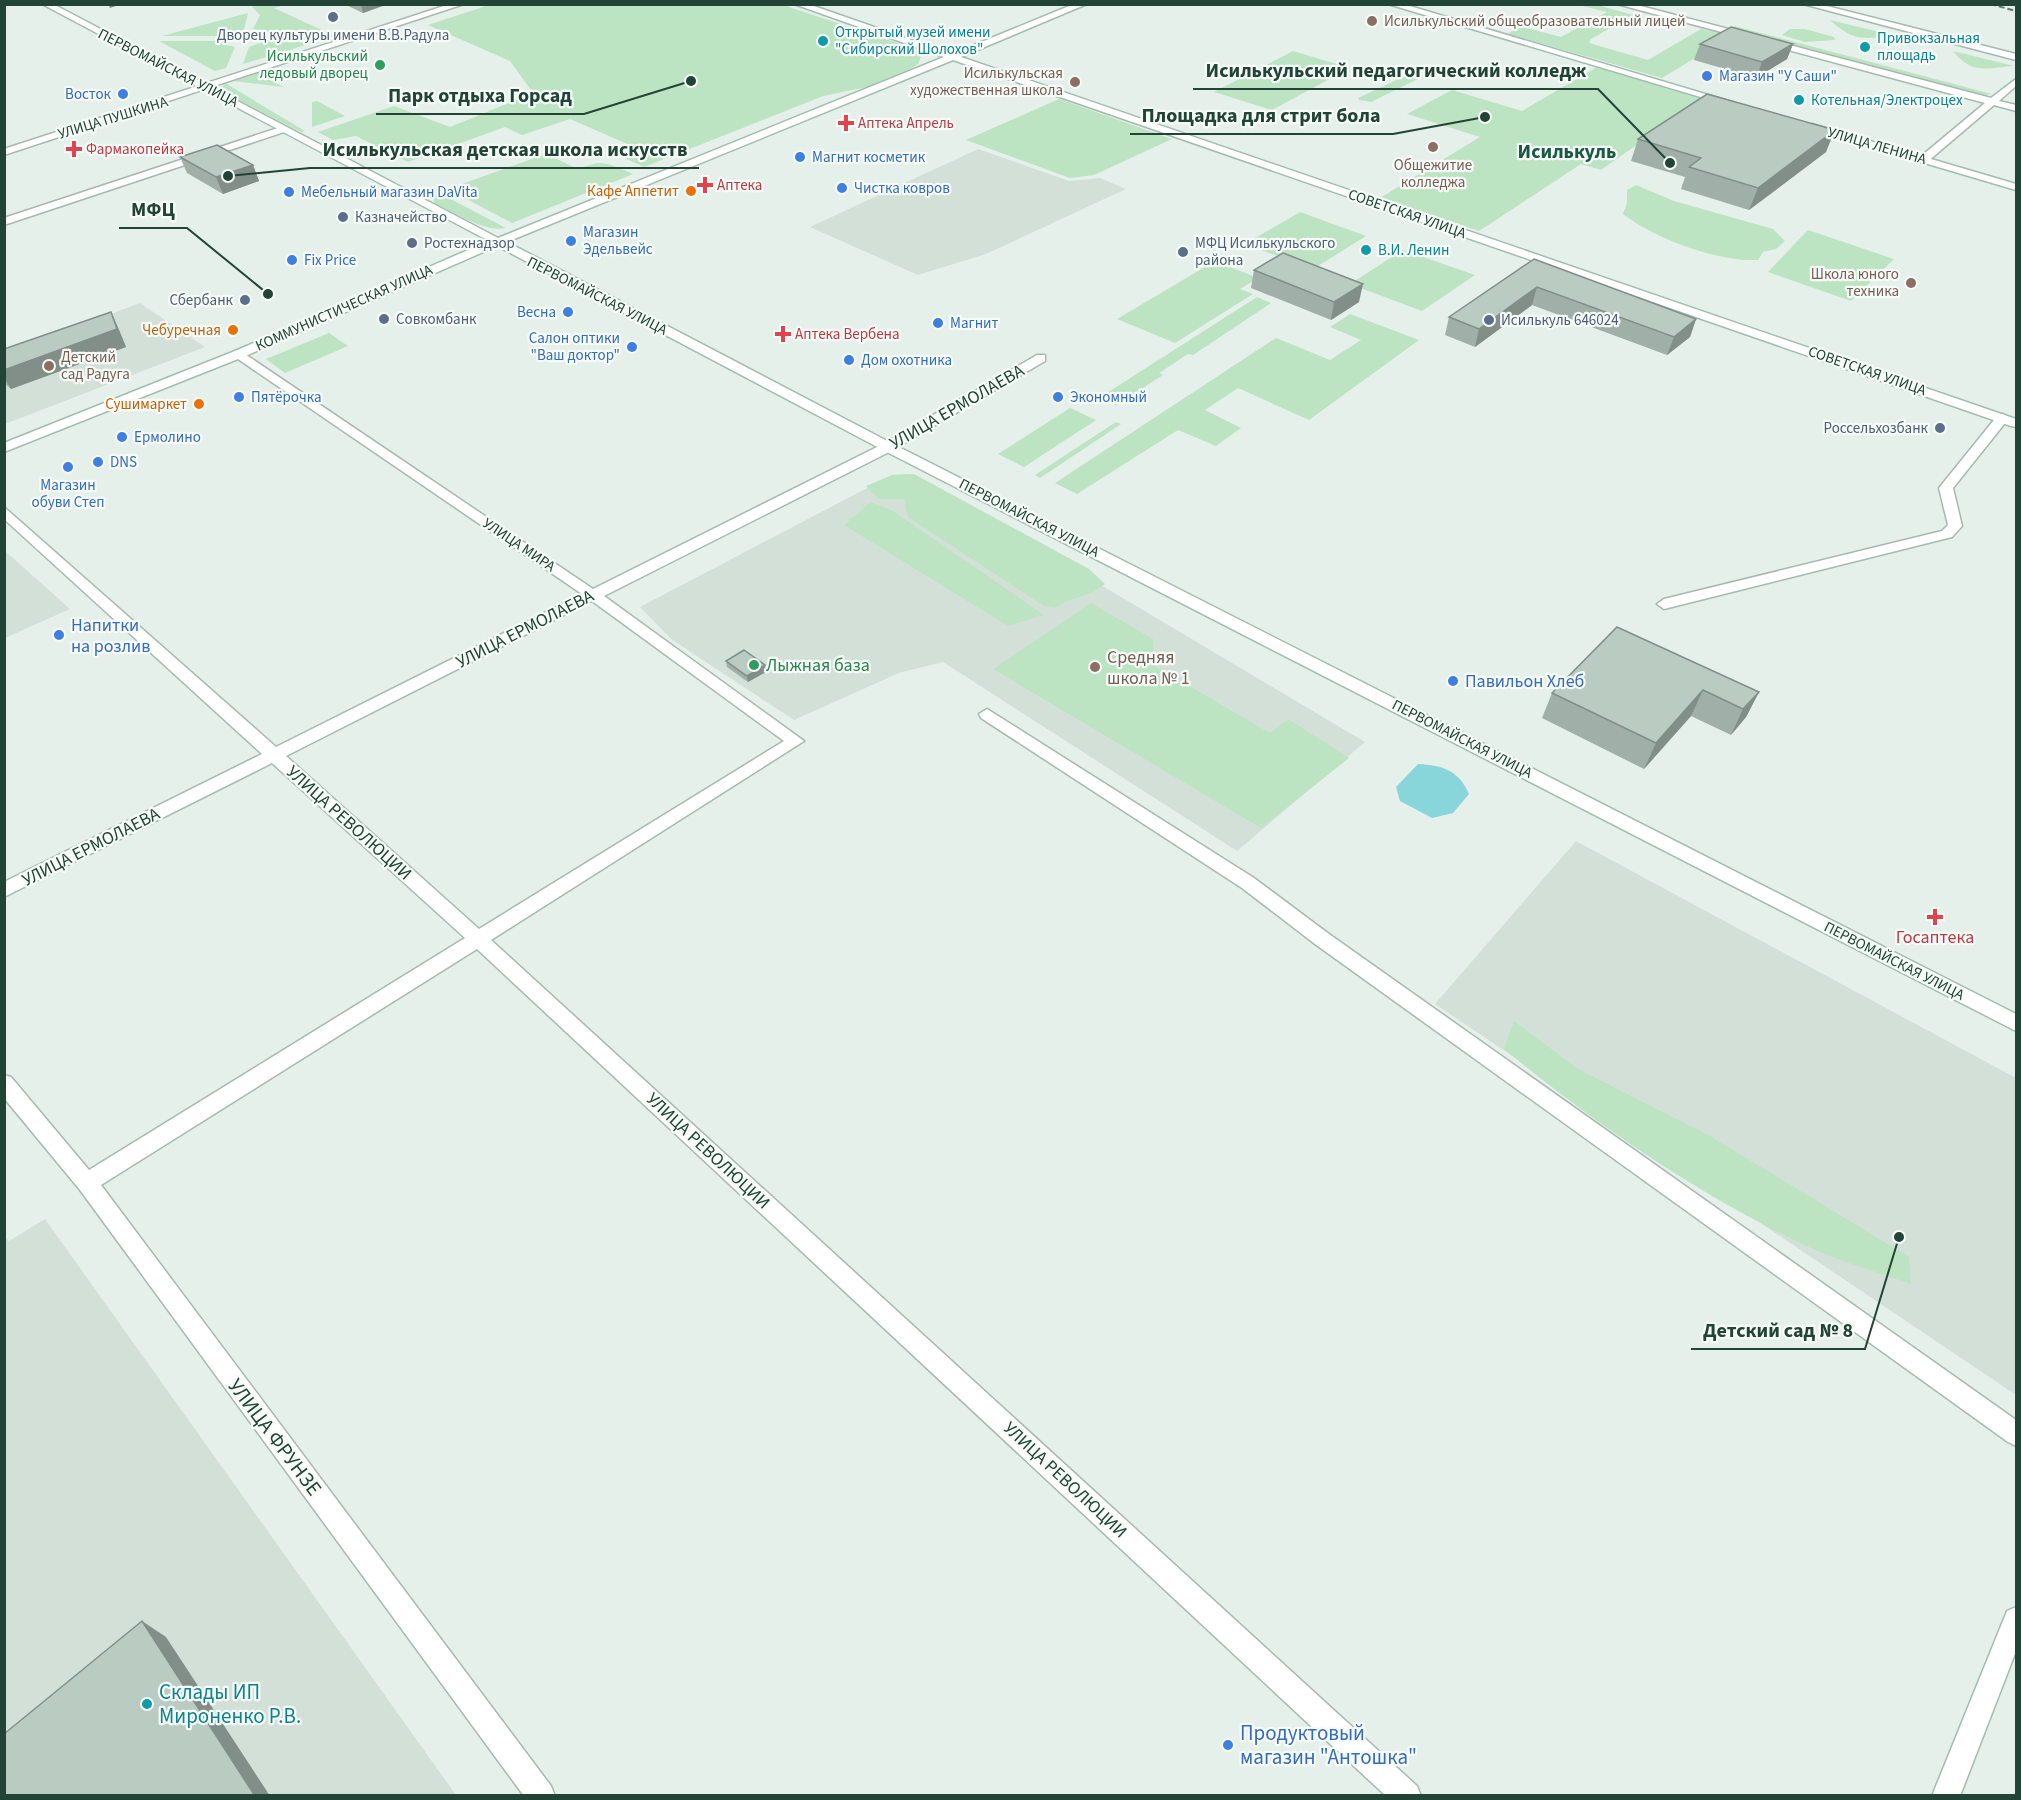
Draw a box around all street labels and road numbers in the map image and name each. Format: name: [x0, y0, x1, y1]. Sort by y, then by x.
street label: ПЕРВОМАЙСКАЯ УЛИЦА: [94, 24, 242, 113]
street label: УЛИЦА ПУШКИНА: [55, 91, 171, 145]
street label: УЛИЦА ЛЕНИНА: [1825, 122, 1930, 170]
street label: СОВЕТСКАЯ УЛИЦА: [1345, 184, 1470, 244]
street label: ПЕРВОМАЙСКАЯ УЛИЦА: [523, 252, 671, 341]
street label: КОММУНИСТИЧЕСКАЯ УЛИЦА: [252, 259, 437, 357]
street label: СОВЕТСКАЯ УЛИЦА: [1805, 341, 1930, 401]
street label: УЛИЦА ЕРМОЛАЕВА: [885, 358, 1029, 456]
street label: ПЕРВОМАЙСКАЯ УЛИЦА: [955, 474, 1103, 563]
street label: УЛИЦА МИРА: [478, 513, 560, 578]
street label: УЛИЦА ЕРМОЛАЕВА: [452, 583, 598, 675]
street label: ПЕРВОМАЙСКАЯ УЛИЦА: [1388, 695, 1536, 784]
street label: УЛИЦА РЕВОЛЮЦИИ: [281, 760, 417, 886]
street label: УЛИЦА ЕРМОЛАЕВА: [18, 801, 164, 893]
street label: ПЕРВОМАЙСКАЯ УЛИЦА: [1820, 917, 1968, 1006]
street label: УЛИЦА РЕВОЛЮЦИИ: [641, 1087, 775, 1215]
street label: УЛИЦА ФРУНЗЕ: [221, 1372, 329, 1502]
street label: УЛИЦА РЕВОЛЮЦИИ: [998, 1416, 1132, 1544]

